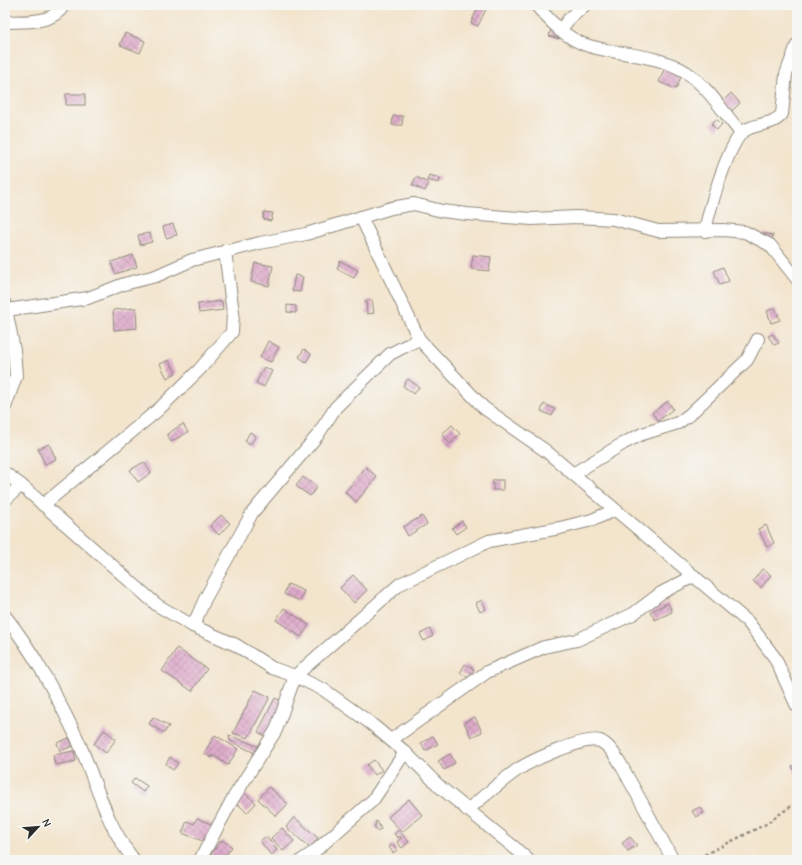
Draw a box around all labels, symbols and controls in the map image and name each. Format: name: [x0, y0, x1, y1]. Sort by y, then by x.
north arrow: [18, 807, 58, 847]
text: N: [39, 817, 54, 829]

